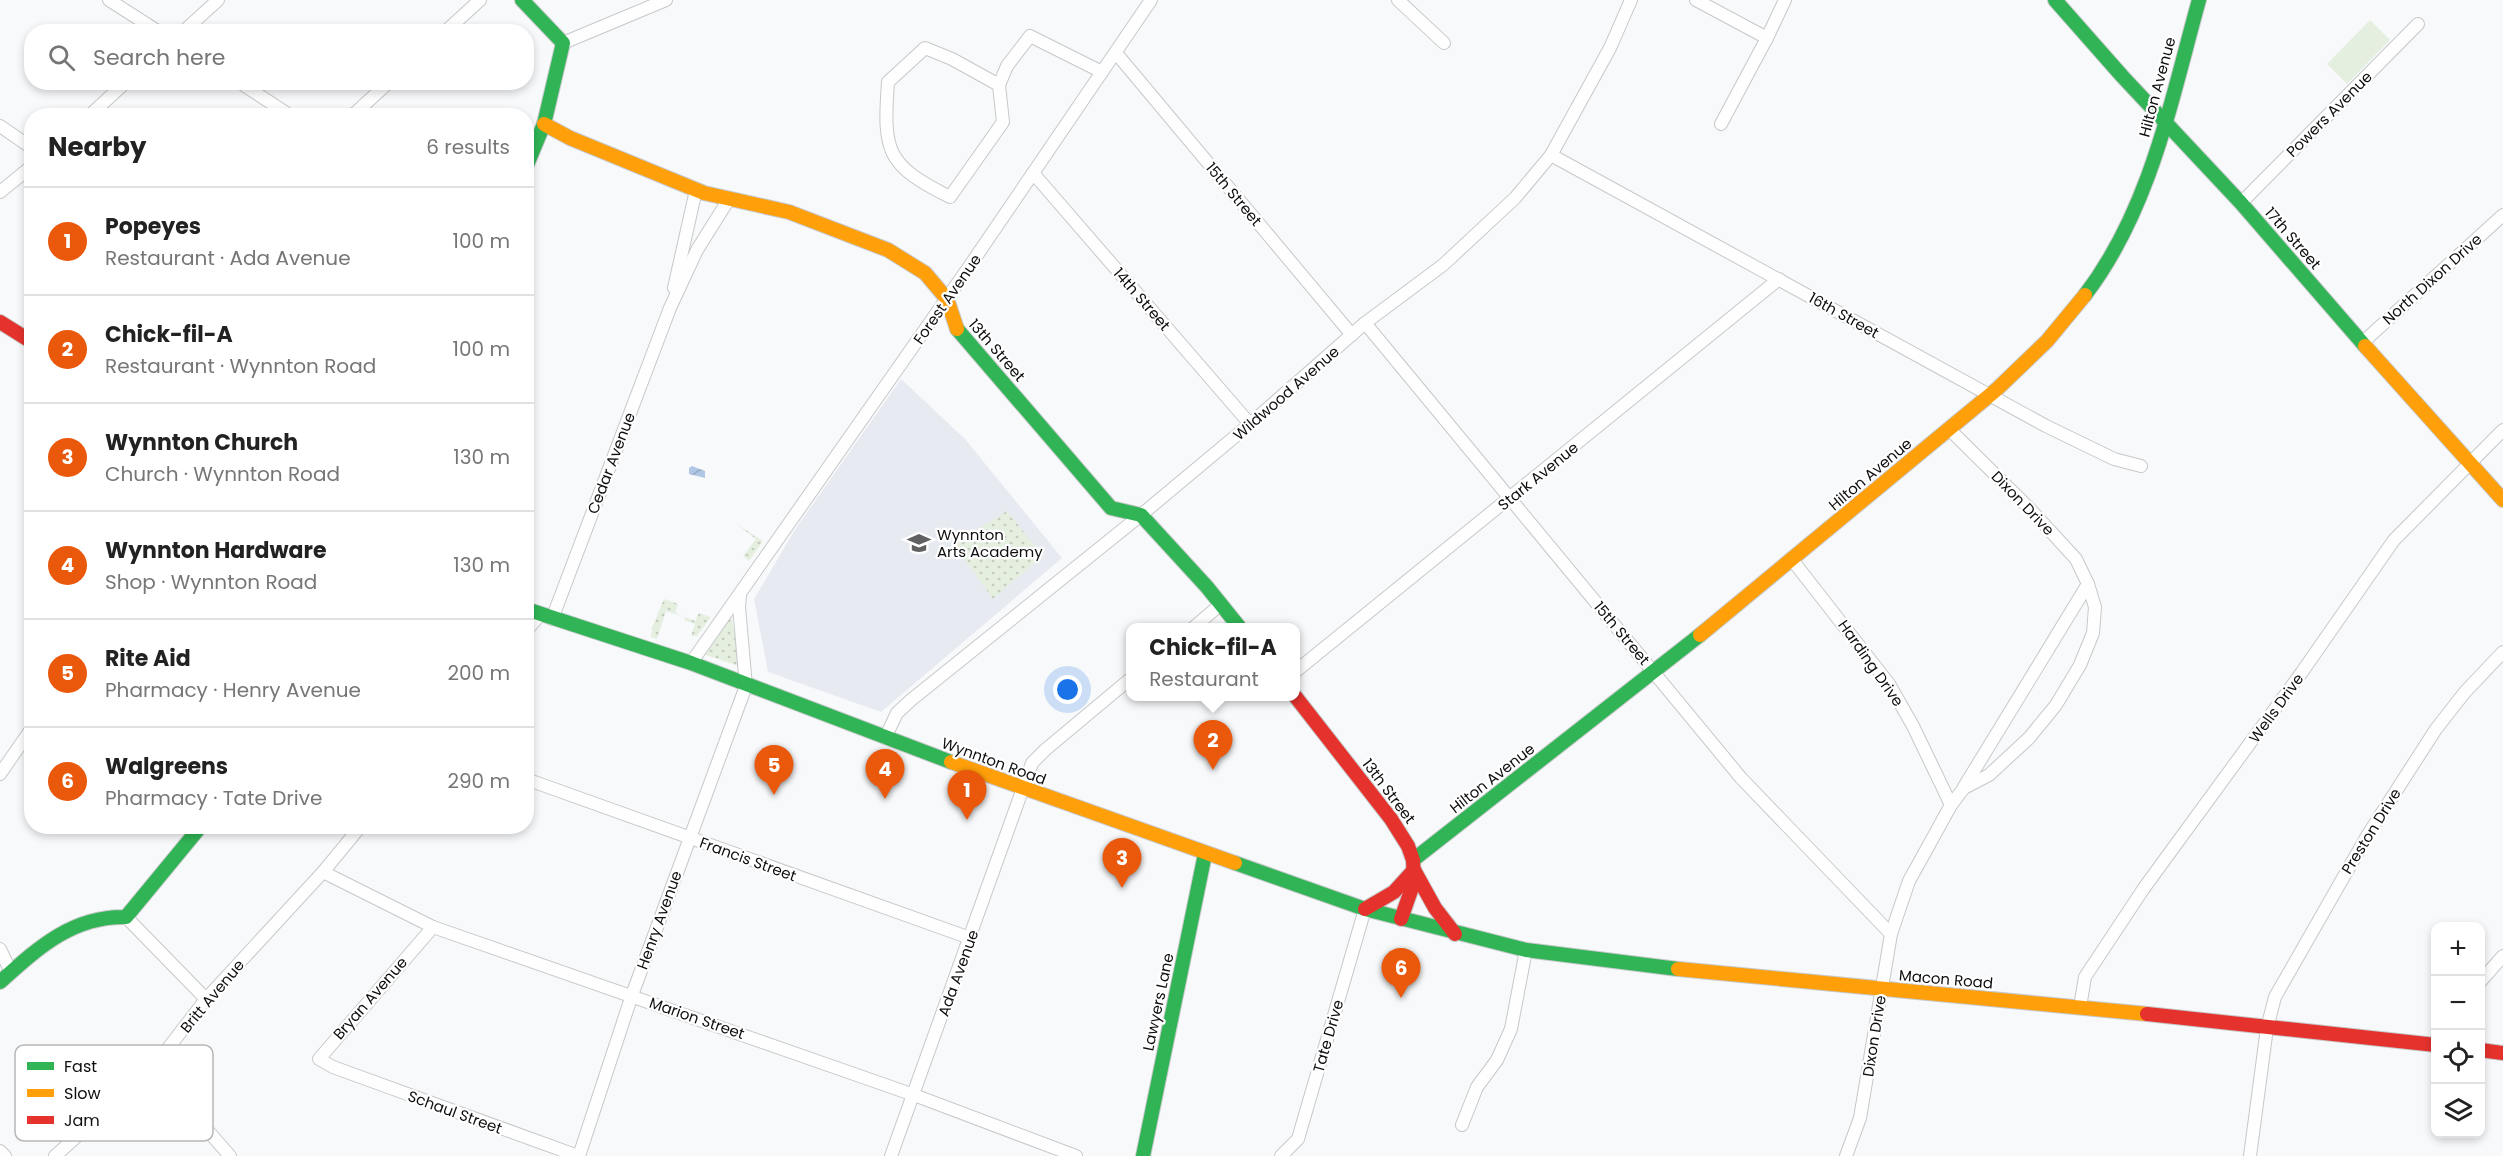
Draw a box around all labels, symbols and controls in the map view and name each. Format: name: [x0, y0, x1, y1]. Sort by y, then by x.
search box: [24, 24, 534, 90]
street label: Hilton Avenue: [2134, 35, 2180, 139]
icon: search: [45, 41, 78, 74]
text: Search here: [93, 42, 226, 73]
street label: Powers Avenue: [2281, 66, 2377, 162]
text: Nearby: [48, 129, 146, 165]
text: 6 results: [426, 133, 510, 161]
street label: 15th Street: [1201, 158, 1267, 230]
street label: 17th Street: [2260, 202, 2326, 274]
text: Popeyes: [105, 211, 201, 242]
text: 1: [64, 227, 71, 255]
text: 100 m: [453, 227, 510, 255]
street label: North Dixon Drive: [2378, 229, 2486, 329]
text: Restaurant · Ada Avenue: [105, 244, 351, 272]
street label: Forest Avenue: [908, 250, 986, 348]
street label: 14th Street: [1109, 263, 1175, 335]
street label: 16th Street: [1805, 287, 1883, 343]
street label: 13th Street: [964, 314, 1030, 386]
text: Chick-fil-A: [105, 319, 233, 350]
text: 2: [62, 335, 73, 363]
text: 100 m: [453, 335, 510, 363]
street label: Wildwood Avenue: [1228, 341, 1344, 445]
text: Restaurant · Wynnton Road: [105, 352, 376, 380]
street label: Cedar Avenue: [582, 409, 640, 517]
text: Wynnton Church: [105, 427, 298, 458]
street label: Hilton Avenue: [1824, 433, 1916, 515]
street label: Stark Avenue: [1493, 437, 1583, 515]
text: 3: [61, 443, 74, 471]
text: 130 m: [453, 443, 510, 471]
text: Church · Wynnton Road: [105, 460, 340, 488]
street label: Dixon Drive: [1987, 466, 2059, 540]
place label: Wynnton Arts Academy: [937, 524, 1043, 562]
school or university icon: Wynnton Arts Academy: [906, 530, 932, 556]
text: Wynnton Hardware: [105, 535, 326, 566]
text: 4: [61, 551, 74, 579]
text: 130 m: [453, 551, 510, 579]
text: Shop · Wynnton Road: [105, 568, 317, 596]
street label: 15th Street: [1589, 597, 1655, 669]
street label: Harding Drive: [1833, 615, 1909, 711]
popup: [1126, 623, 1300, 701]
text: Chick-fil-A: [1149, 632, 1277, 663]
text: Rite Aid: [105, 643, 191, 674]
text: 5: [61, 659, 74, 687]
text: 200 m: [447, 659, 510, 687]
text: Restaurant: [1149, 665, 1259, 693]
street label: Wells Drive: [2244, 669, 2308, 747]
your location: [1053, 675, 1082, 704]
text: Pharmacy · Henry Avenue: [105, 676, 361, 704]
pin: 2: [1194, 720, 1232, 770]
street label: Wynnton Road: [939, 732, 1049, 790]
street label: Hilton Avenue: [1445, 738, 1539, 818]
pin: 5: [754, 746, 794, 795]
pin: 4: [866, 750, 904, 799]
text: Walgreens: [105, 751, 228, 782]
street label: 13th Street: [1358, 754, 1420, 828]
text: 6: [61, 767, 74, 795]
text: 290 m: [447, 767, 510, 795]
pin: 1: [948, 770, 986, 820]
text: Pharmacy · Tate Drive: [105, 784, 322, 812]
street label: Preston Drive: [2336, 784, 2406, 878]
street label: Francis Street: [697, 832, 799, 886]
pin: 3: [1102, 838, 1142, 888]
street label: Henry Avenue: [631, 868, 687, 972]
map controls: [2431, 922, 2485, 1138]
button: +: [2431, 922, 2485, 976]
street label: Ada Avenue: [933, 927, 983, 1019]
pin: 6: [1382, 948, 1420, 998]
street label: Lawyers Lane: [1137, 951, 1179, 1053]
street label: Bryan Avenue: [328, 952, 412, 1044]
street label: Britt Avenue: [175, 955, 249, 1037]
street label: Macon Road: [1898, 964, 1994, 994]
button: −: [2431, 976, 2485, 1030]
street label: Marion Street: [647, 992, 747, 1044]
street label: Dixon Drive: [1857, 994, 1891, 1078]
street label: Tate Drive: [1308, 997, 1348, 1075]
button: locate: [2431, 1030, 2485, 1084]
legend: [15, 1045, 213, 1141]
text: Fast: [64, 1055, 97, 1078]
text: Slow: [64, 1082, 101, 1105]
button: layers: [2431, 1084, 2485, 1138]
street label: Schaul Street: [405, 1085, 505, 1139]
text: Jam: [64, 1109, 100, 1132]

